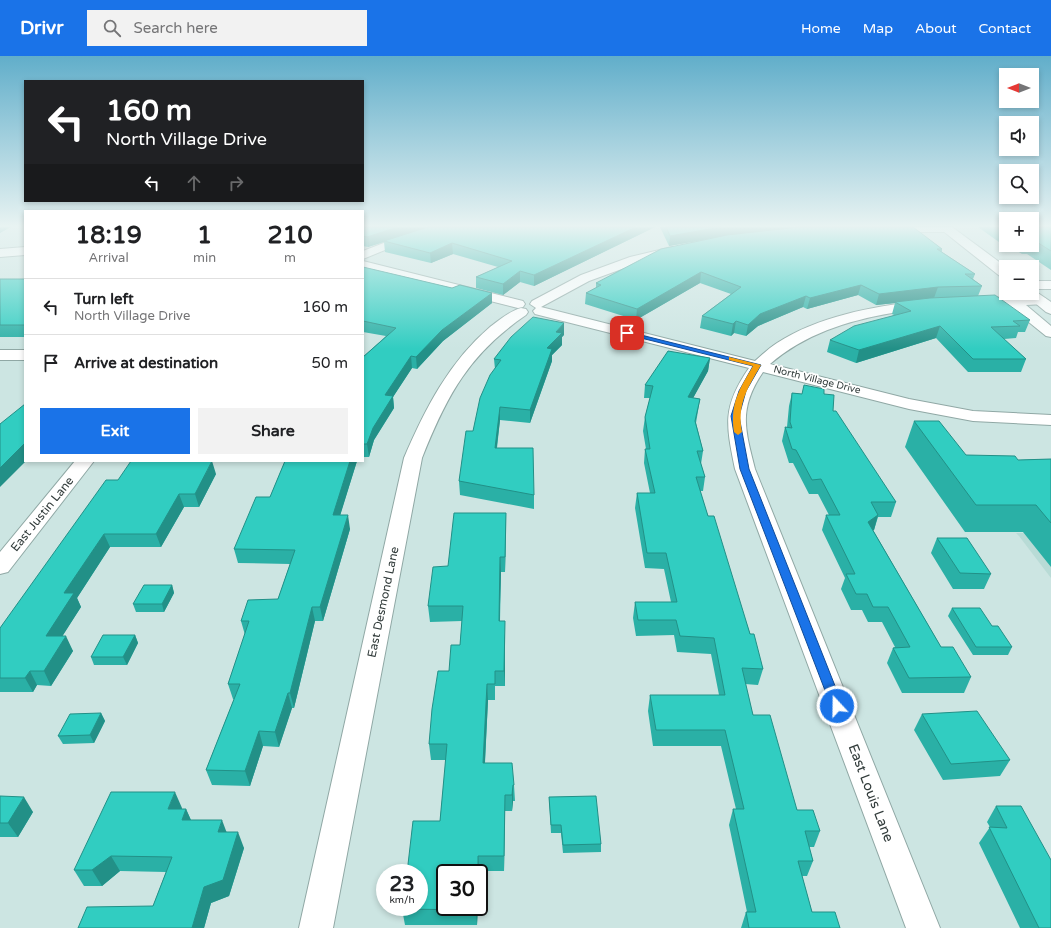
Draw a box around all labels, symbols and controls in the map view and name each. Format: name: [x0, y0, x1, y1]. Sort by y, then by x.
search box: [87, 10, 367, 46]
text: Drivr: [20, 17, 63, 39]
icon: search: [101, 17, 123, 39]
text: Search here: [133, 19, 218, 37]
text: Home: [801, 20, 841, 37]
text: Map: [863, 20, 893, 37]
text: About: [915, 20, 957, 37]
text: Contact: [979, 20, 1031, 37]
north arrow: [999, 68, 1039, 108]
map controls: [999, 68, 1039, 300]
text: 160 m: [106, 94, 192, 128]
icon: left: [40, 96, 92, 148]
button: sound: [999, 116, 1039, 156]
text: North Village Drive: [106, 128, 267, 150]
button: search: [999, 164, 1039, 204]
icon: left: [141, 172, 163, 194]
icon: ahead: [183, 172, 205, 194]
icon: right: [225, 172, 247, 194]
button: +: [999, 212, 1039, 252]
text: 18:19: [75, 221, 142, 250]
text: 1: [197, 221, 212, 250]
text: 210: [267, 221, 313, 250]
text: Arrival: [88, 250, 129, 266]
text: min: [193, 250, 216, 266]
text: m: [284, 250, 296, 266]
button: −: [999, 260, 1039, 300]
text: Turn left: [74, 290, 134, 308]
icon: left: [40, 296, 62, 318]
text: 160 m: [302, 298, 348, 316]
text: North Village Drive: [74, 308, 190, 324]
pin: [610, 316, 644, 350]
icon: arrive: [616, 322, 638, 344]
icon: arrive: [40, 352, 62, 374]
text: Arrive at destination: [74, 354, 218, 372]
text: 50 m: [311, 354, 348, 372]
street label: North Village Drive: [772, 363, 862, 397]
button: Exit: [40, 408, 190, 454]
button: Share: [198, 408, 348, 454]
street label: East Justin Lane: [8, 474, 77, 554]
street label: East Desmond Lane: [364, 545, 402, 659]
position arrow: [816, 685, 858, 727]
street label: East Louis Lane: [844, 742, 898, 845]
speed limit sign: 30: [436, 864, 488, 916]
text: 23: [389, 873, 415, 897]
text: km/h: [389, 894, 415, 906]

